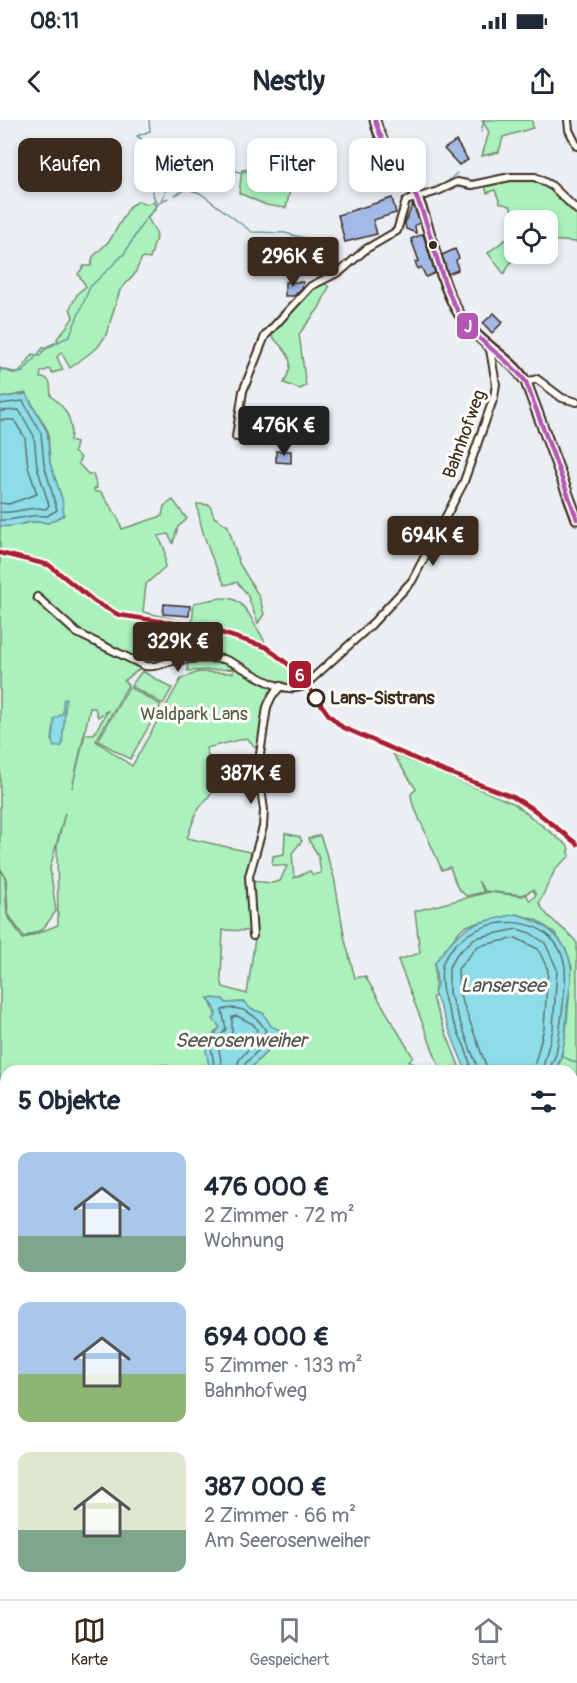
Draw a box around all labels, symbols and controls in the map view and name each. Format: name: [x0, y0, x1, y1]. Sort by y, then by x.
text: 08:11: [30, 7, 79, 35]
icon: back: [18, 65, 51, 98]
text: Nestly: [252, 65, 325, 98]
icon: share: [526, 65, 559, 98]
chip: Kaufen: [18, 138, 122, 192]
chip: Mieten: [134, 138, 235, 192]
chip: Filter: [247, 138, 337, 192]
chip: Neu: [349, 138, 426, 192]
map controls: [504, 210, 558, 264]
button: locate: [504, 210, 558, 264]
pin: 296K €: [244, 237, 342, 288]
unlabelled marker: [427, 239, 439, 251]
text: 296K €: [262, 244, 324, 269]
line badge: J: [456, 312, 479, 340]
text: J: [464, 317, 472, 337]
street label: Bahnhofweg: [438, 387, 491, 482]
pin: 476K €: [235, 406, 333, 457]
text: 476K €: [252, 413, 316, 438]
pin: 694K €: [384, 516, 482, 567]
text: 694K €: [401, 523, 465, 548]
pin: 329K €: [129, 622, 227, 673]
text: 329K €: [147, 629, 209, 654]
line badge: 6: [288, 660, 312, 689]
text: 6: [295, 666, 305, 686]
place label: Lans-Sistrans: [330, 687, 436, 710]
marker: Lans-Sistrans: [307, 689, 325, 707]
park label: Waldpark Lans: [140, 703, 248, 726]
pin: 387K €: [202, 754, 300, 805]
text: 387K €: [220, 761, 282, 786]
water label: Lansersee: [460, 973, 548, 998]
water label: Seerosenweiher: [175, 1028, 310, 1053]
text: 5 Objekte: [18, 1085, 120, 1117]
icon: filters: [527, 1085, 560, 1118]
text: 476 000 €: [204, 1171, 330, 1203]
icon: home: [66, 1176, 138, 1248]
text: 2 Zimmer · 72 m²: [204, 1203, 355, 1228]
text: Wohnung: [204, 1228, 284, 1253]
text: 694 000 €: [204, 1321, 329, 1353]
icon: home: [66, 1326, 138, 1398]
text: 5 Zimmer · 133 m²: [204, 1353, 363, 1378]
text: Bahnhofweg: [204, 1378, 307, 1403]
text: 387 000 €: [204, 1471, 327, 1503]
icon: home: [66, 1476, 138, 1548]
text: 2 Zimmer · 66 m²: [204, 1503, 356, 1528]
text: Am Seerosenweiher: [204, 1528, 371, 1553]
tab: Karte: [71, 1614, 108, 1670]
tab: Gespeichert: [250, 1614, 329, 1670]
tab: Start: [471, 1614, 506, 1670]

